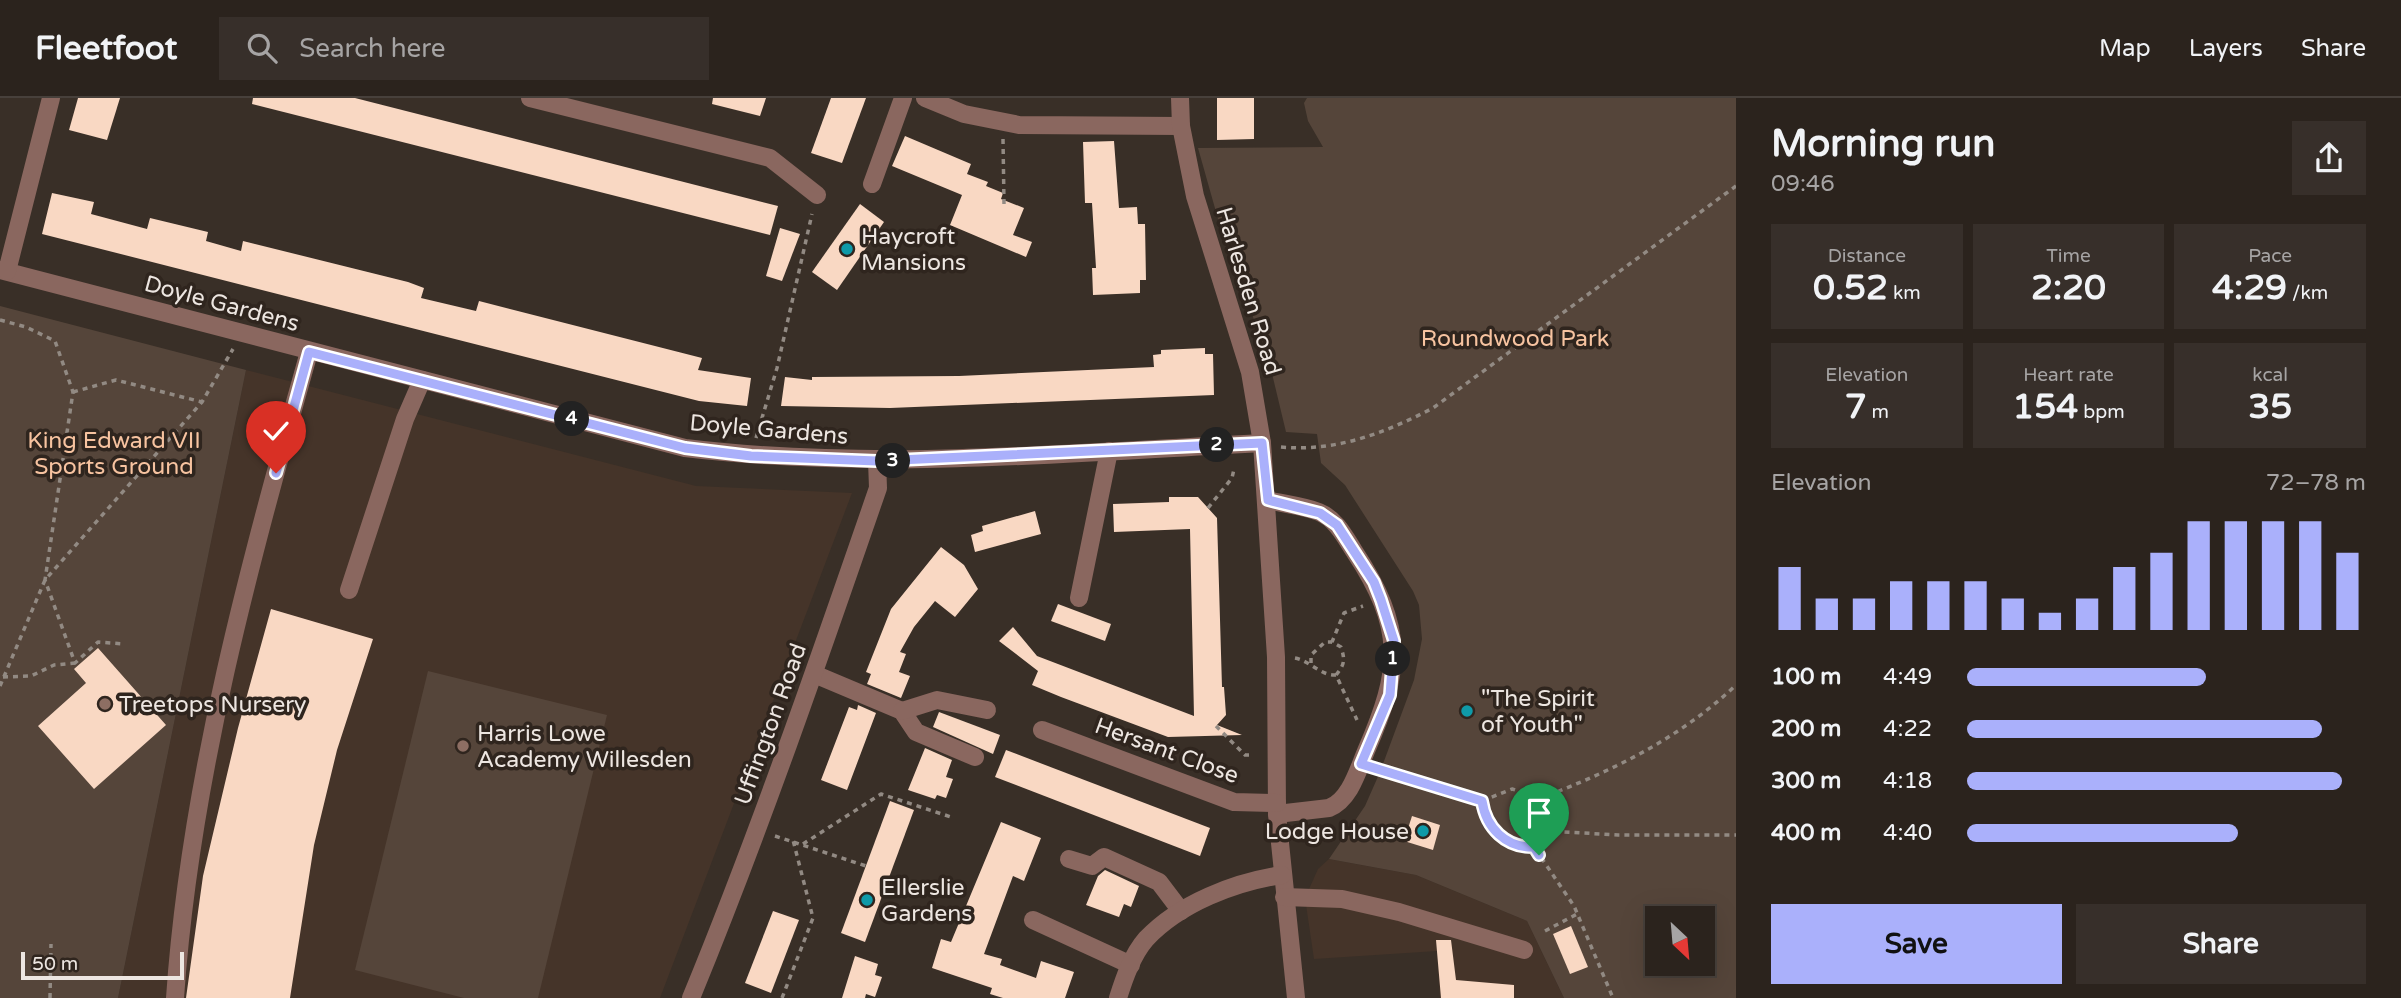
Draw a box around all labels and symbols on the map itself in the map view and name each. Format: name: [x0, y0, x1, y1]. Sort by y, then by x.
street label: Harlesden Road: [1209, 204, 1287, 379]
place label: Haycroft Mansions: [861, 223, 966, 277]
marker: Haycroft Mansions: [839, 241, 855, 257]
street label: Doyle Gardens: [141, 270, 302, 338]
park label: Roundwood Park: [1421, 325, 1609, 353]
pin: [246, 401, 306, 473]
pin: 4: [554, 402, 590, 436]
street label: Doyle Gardens: [688, 409, 849, 451]
park label: King Edward VII Sports Ground: [27, 427, 201, 481]
pin: 2: [1200, 428, 1234, 462]
pin: 3: [876, 444, 910, 478]
street label: Uffington Road: [729, 640, 813, 809]
pin: 1: [1376, 642, 1410, 676]
place label: "The Spirit of Youth": [1481, 685, 1595, 739]
place label: Treetops Nursery: [119, 691, 306, 719]
marker: Treetops Nursery: [97, 696, 113, 712]
marker: "The Spirit of Youth": [1459, 703, 1475, 719]
street label: Hersant Close: [1091, 712, 1242, 790]
place label: Harris Lowe Academy Willesden: [477, 720, 692, 774]
marker: Harris Lowe Academy Willesden: [455, 738, 471, 754]
pin: [1509, 783, 1569, 855]
place label: Lodge House: [1265, 818, 1409, 846]
marker: Lodge House: [1415, 823, 1431, 839]
place label: Ellerslie Gardens: [881, 874, 972, 928]
marker: Ellerslie Gardens: [859, 892, 875, 908]
north arrow: [1645, 906, 1715, 976]
scale bar: [21, 949, 184, 981]

